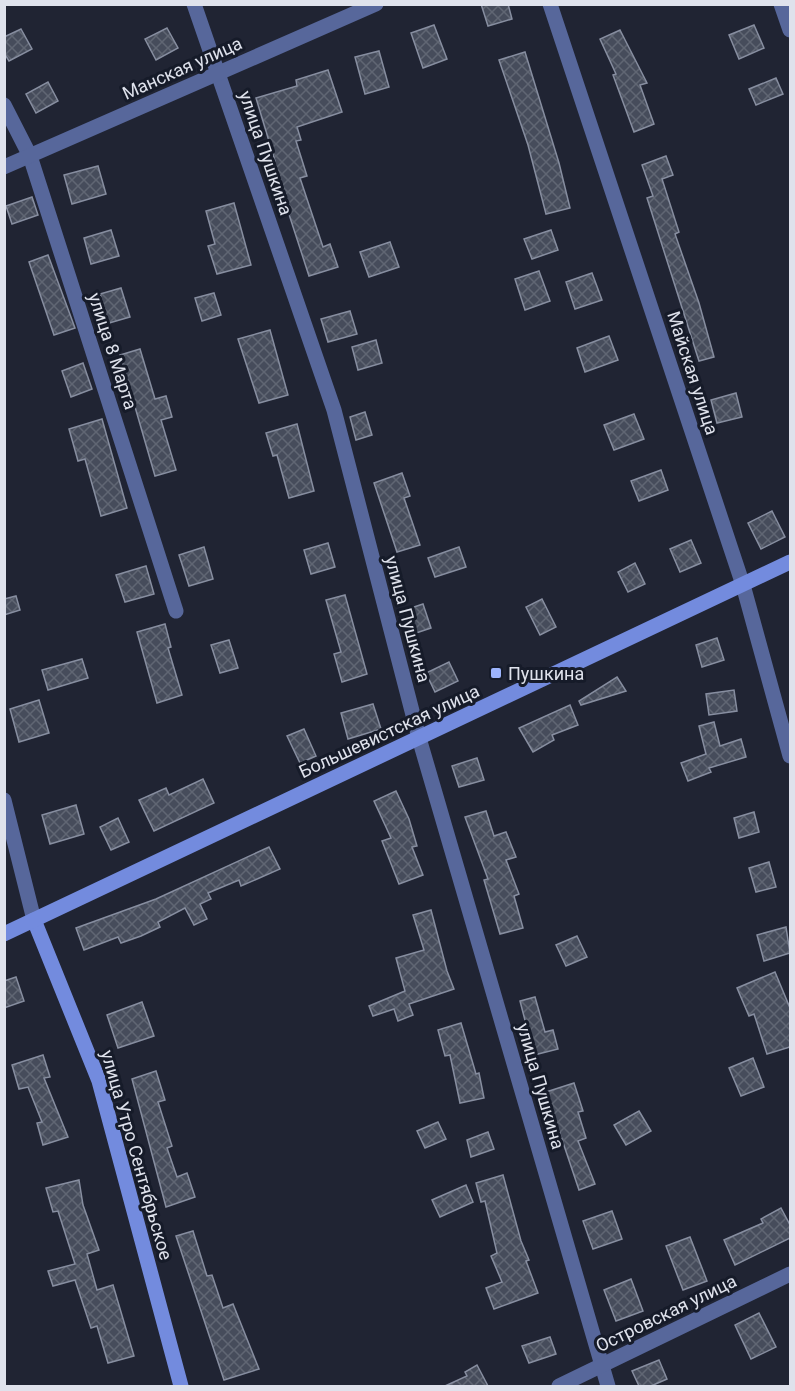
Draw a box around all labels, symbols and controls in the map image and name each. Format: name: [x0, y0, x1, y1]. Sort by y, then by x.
street label: Манская улица: [119, 32, 245, 104]
street label: улица Пушкина: [235, 88, 297, 218]
street label: улица 8 Марта: [84, 290, 142, 412]
street label: Майская улица: [663, 309, 723, 437]
street label: улица Пушкина: [381, 553, 435, 685]
place label: Пушкина: [508, 663, 584, 684]
marker: Пушкина: [489, 666, 503, 680]
street label: Большевистская улица: [296, 680, 482, 782]
street label: улица Пушкина: [513, 1021, 569, 1151]
street label: улица Утро Сентябрьское: [97, 1048, 177, 1262]
street label: Островская улица: [592, 1270, 740, 1356]

